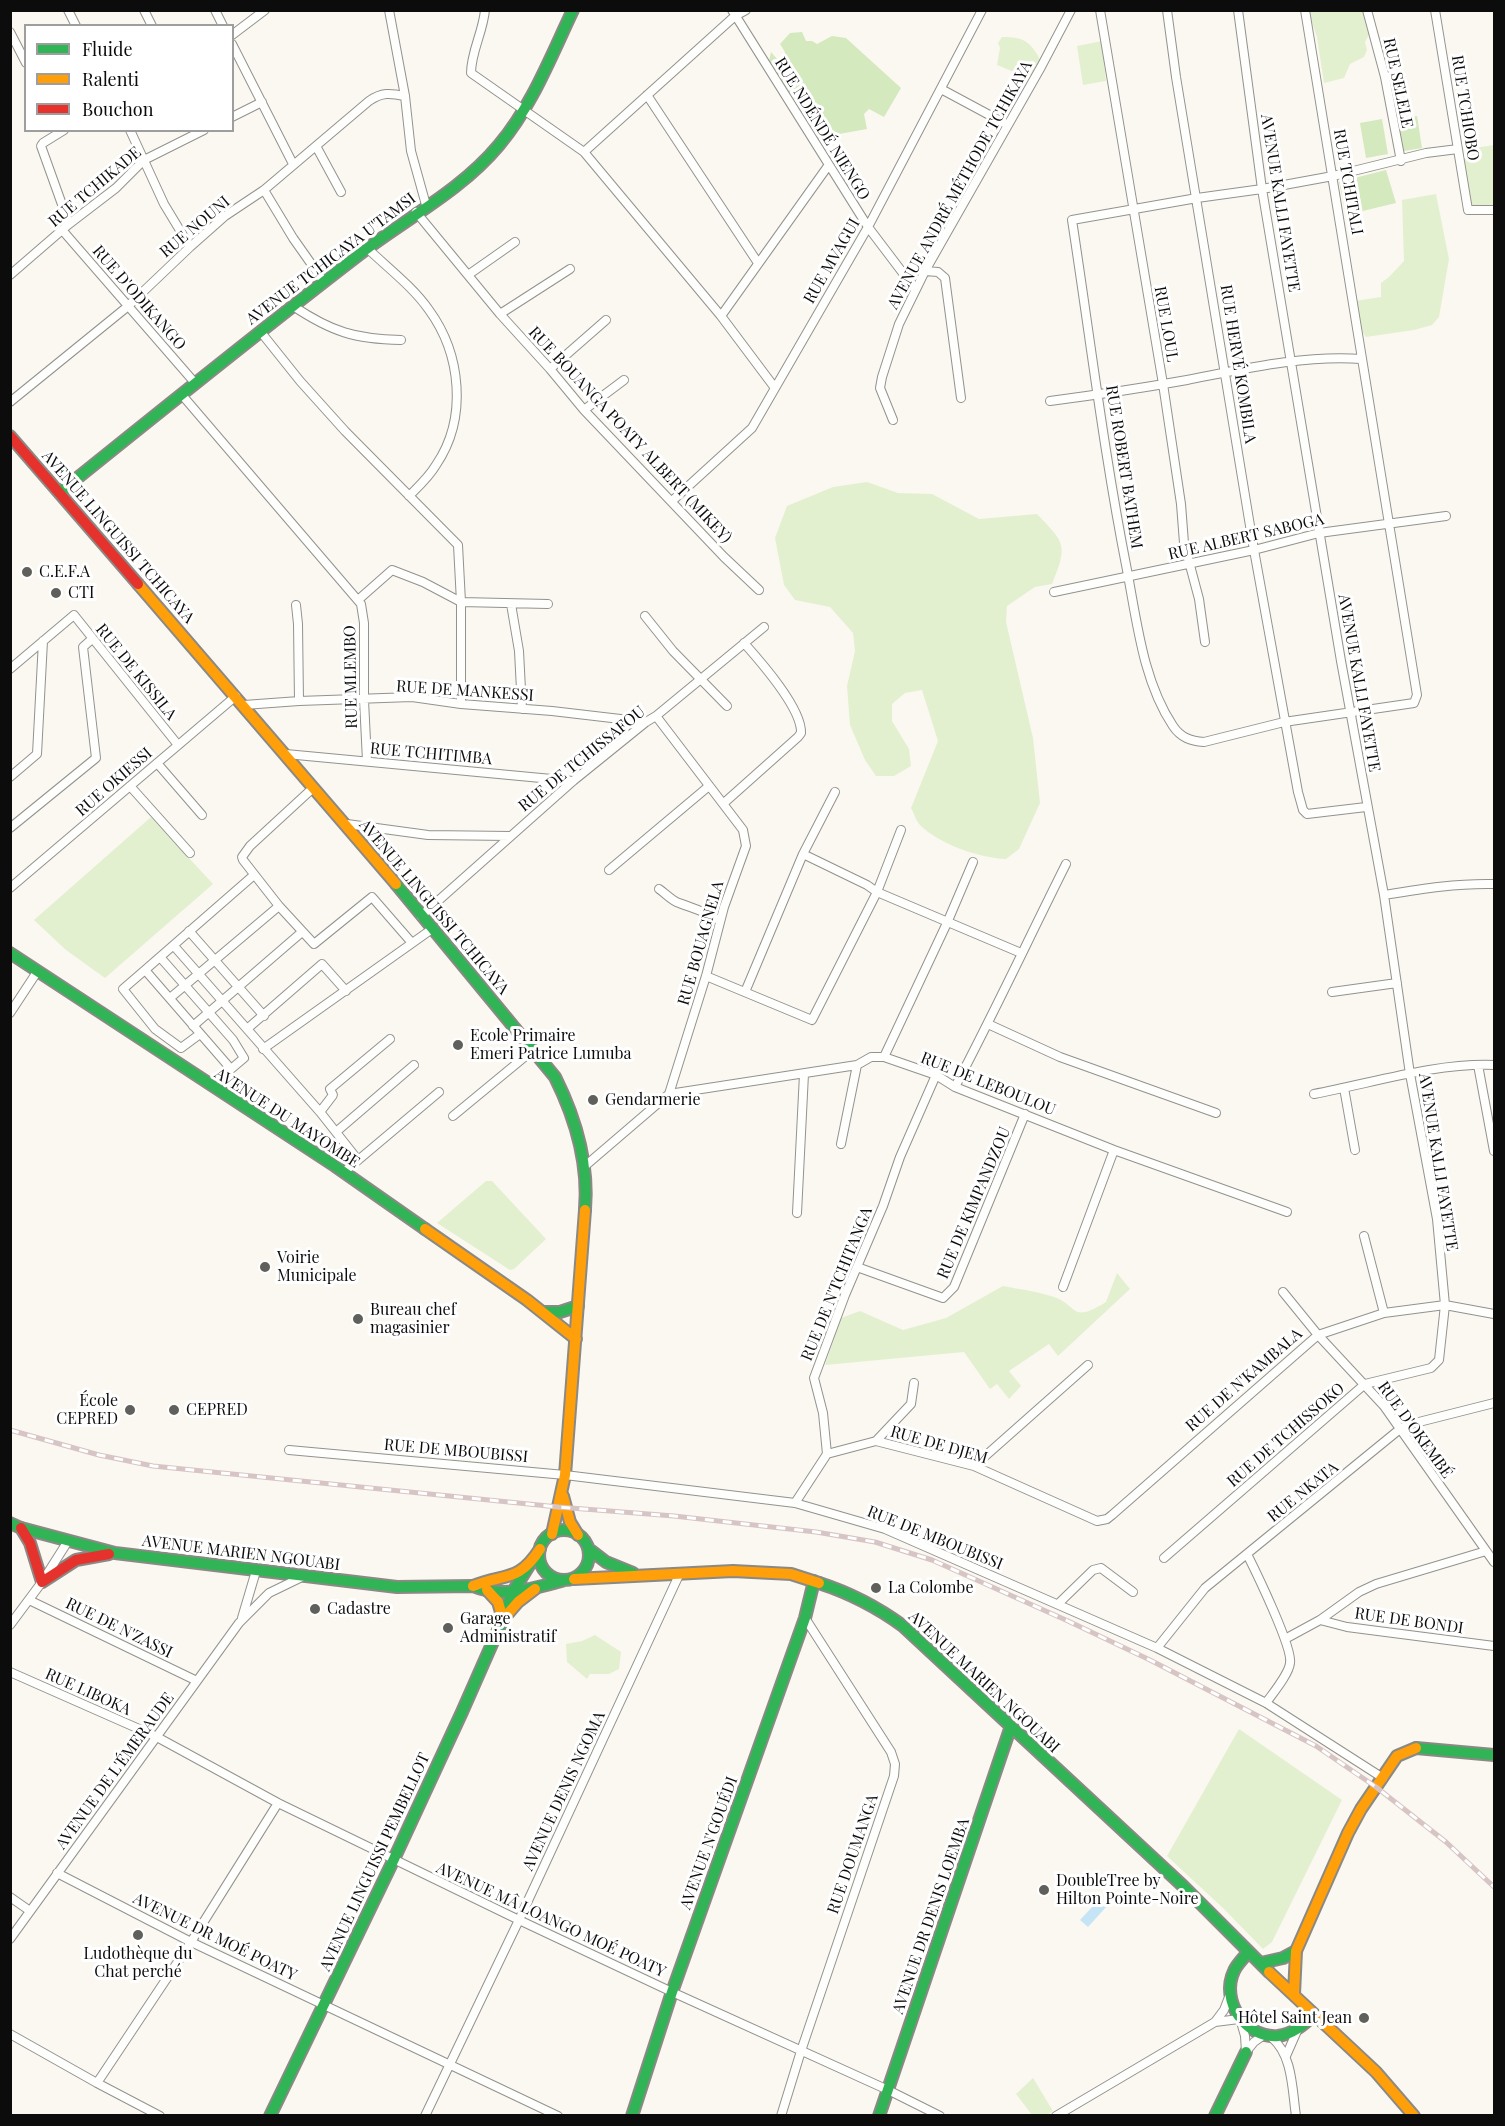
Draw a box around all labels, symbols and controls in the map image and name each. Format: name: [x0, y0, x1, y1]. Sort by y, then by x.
legend: [24, 24, 234, 132]
street label: RUE SELELE: [1379, 36, 1417, 130]
text: Fluide: [82, 37, 133, 61]
street label: RUE NDÉNDÉ NIENGO: [770, 54, 874, 204]
street label: RUE TCHIOBO: [1447, 54, 1483, 162]
street label: AVENUE ANDRÉ MÉTHODE TCHIKAYA: [883, 57, 1037, 313]
text: Ralenti: [82, 67, 139, 91]
text: Bouchon: [82, 97, 153, 121]
street label: AVENUE KALLI FAYETTE: [1256, 113, 1304, 293]
street label: RUE TCHITALI: [1329, 128, 1367, 236]
street label: RUE TCHIKADE: [45, 143, 145, 231]
street label: AVENUE TCHICAYA U'TAMSI: [242, 189, 420, 329]
street label: RUE NOUNI: [156, 192, 234, 262]
street label: RUE MVAGUI: [800, 215, 864, 307]
street label: RUE D'ODIKANGO: [88, 242, 190, 354]
street label: RUE HERVÉ KOMBILA: [1216, 283, 1260, 445]
street label: RUE LOUL: [1150, 285, 1182, 363]
street label: RUE BOUANGA POATY ALBERT (MIKEY): [524, 323, 736, 547]
street label: RUE ROBERT BATHEM: [1102, 384, 1146, 550]
street label: AVENUE LINGUISSI TCHICAYA: [38, 447, 198, 627]
street label: RUE ALBERT SABOGA: [1166, 510, 1326, 564]
place label: C.E.F.A: [39, 562, 90, 582]
marker: C.E.F.A: [20, 565, 34, 579]
place label: CTI: [68, 583, 94, 603]
marker: CTI: [49, 586, 63, 600]
street label: AVENUE KALLI FAYETTE: [1334, 593, 1384, 773]
street label: RUE DE KISSILA: [91, 620, 181, 724]
street label: RUE MLEMBO: [340, 625, 362, 729]
street label: RUE DE MANKESSI: [396, 677, 534, 705]
street label: RUE DE TCHISSAFOU: [515, 702, 649, 816]
street label: RUE TCHITIMBA: [369, 739, 493, 769]
street label: RUE OKIESSI: [72, 744, 156, 820]
street label: AVENUE LINGUISSI TCHICAYA: [355, 816, 513, 998]
street label: RUE BOUAGNELA: [674, 878, 728, 1008]
place label: Ecole Primaire Emeri Patrice Lumuba: [470, 1026, 632, 1064]
marker: Ecole Primaire Emeri Patrice Lumuba: [451, 1038, 465, 1052]
street label: RUE DE LEBOULOU: [918, 1048, 1058, 1120]
street label: AVENUE DU MAYOMBE: [211, 1064, 363, 1172]
street label: AVENUE KALLI FAYETTE: [1414, 1072, 1462, 1252]
place label: Gendarmerie: [605, 1090, 700, 1110]
marker: Gendarmerie: [586, 1093, 600, 1107]
street label: RUE DE KIMPANDZOU: [933, 1124, 1015, 1282]
street label: RUE DE N'TCHITANGA: [797, 1204, 877, 1364]
place label: Voirie Municipale: [277, 1248, 357, 1286]
marker: Voirie Municipale: [258, 1260, 272, 1274]
place label: Bureau chef magasinier: [370, 1300, 456, 1338]
marker: Bureau chef magasinier: [351, 1312, 365, 1326]
street label: RUE DE N'KAMBALA: [1182, 1324, 1306, 1436]
street label: RUE D'OKEMBÉ: [1373, 1378, 1457, 1482]
street label: RUE DE TCHISSOKO: [1223, 1379, 1349, 1491]
place label: École CEPRED: [56, 1391, 118, 1429]
place label: CEPRED: [186, 1400, 248, 1420]
marker: École CEPRED: [123, 1403, 137, 1417]
marker: CEPRED: [167, 1403, 181, 1417]
street label: RUE DE DJEM: [888, 1422, 990, 1468]
street label: RUE DE MBOUBISSI: [383, 1435, 529, 1467]
street label: RUE NKATA: [1264, 1458, 1342, 1526]
street label: RUE DE MBOUBISSI: [864, 1502, 1006, 1574]
street label: AVENUE MARIEN NGOUABI: [141, 1531, 341, 1575]
place label: La Colombe: [888, 1578, 973, 1598]
marker: La Colombe: [869, 1581, 883, 1595]
street label: RUE DE N'ZASSI: [62, 1594, 176, 1662]
place label: Cadastre: [327, 1599, 391, 1619]
marker: Cadastre: [308, 1602, 322, 1616]
street label: RUE DE BONDI: [1353, 1604, 1465, 1638]
street label: AVENUE MARIEN NGOUABI: [905, 1607, 1063, 1757]
place label: Garage Administratif: [460, 1609, 556, 1647]
marker: Garage Administratif: [441, 1621, 455, 1635]
street label: RUE LIBOKA: [42, 1665, 134, 1719]
street label: AVENUE DE L'ÉMERAUDE: [52, 1689, 178, 1853]
street label: AVENUE DENIS NGOMA: [519, 1708, 609, 1874]
street label: AVENUE LINGUISSI PEMBELLOT: [316, 1750, 434, 1974]
street label: AVENUE N'GOUÉDI: [676, 1774, 742, 1912]
street label: RUE DOUMANGA: [824, 1792, 882, 1916]
street label: AVENUE DR DENIS LOEMBA: [888, 1815, 974, 2017]
street label: AVENUE MÂ LOANGO MOÉ POATY: [433, 1858, 669, 1982]
place label: DoubleTree by Hilton Pointe-Noire: [1056, 1871, 1199, 1909]
marker: DoubleTree by Hilton Pointe-Noire: [1037, 1883, 1051, 1897]
street label: AVENUE DR MOÉ POATY: [130, 1889, 300, 1985]
marker: Ludothèque du Chat perché: [131, 1928, 145, 1942]
place label: Ludothèque du Chat perché: [84, 1944, 192, 1982]
place label: Hôtel Saint Jean: [1238, 2008, 1352, 2028]
marker: Hôtel Saint Jean: [1357, 2011, 1371, 2025]

